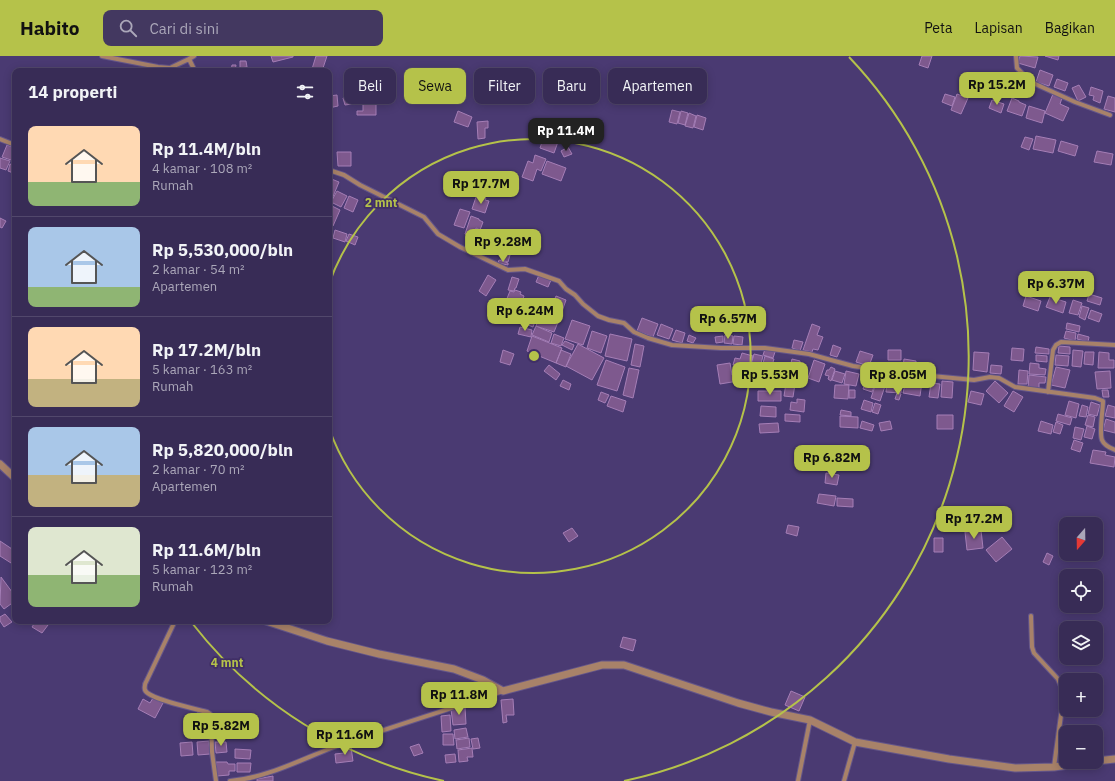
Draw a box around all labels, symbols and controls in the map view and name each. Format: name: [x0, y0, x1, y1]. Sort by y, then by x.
search box: [103, 10, 383, 46]
text: Habito: [20, 16, 79, 40]
icon: search: [117, 17, 139, 39]
text: Cari di sini: [149, 19, 219, 38]
text: Peta: [924, 19, 952, 37]
text: Lapisan: [974, 19, 1023, 37]
text: Bagikan: [1045, 19, 1095, 37]
chip: Beli: [344, 68, 396, 104]
chip: Sewa: [404, 68, 466, 104]
chip: Filter: [474, 68, 535, 104]
chip: Baru: [543, 68, 600, 104]
chip: Apartemen: [608, 68, 707, 104]
pin: Rp 15.2M: [956, 72, 1038, 106]
text: Rp 15.2M: [968, 76, 1026, 93]
text: 14 properti: [28, 81, 117, 103]
icon: filters: [294, 81, 316, 103]
pin: Rp 11.4M: [525, 118, 607, 152]
text: Rp 11.4M: [537, 122, 595, 139]
text: Rp 11.4M/bln: [152, 138, 261, 160]
icon: home: [60, 142, 108, 190]
text: 4 kamar · 108 m²: [152, 160, 252, 177]
pin: Rp 17.7M: [440, 171, 522, 205]
text: Rp 17.7M: [452, 175, 510, 192]
text: Rumah: [152, 177, 193, 194]
text: 2 mnt: [365, 195, 398, 210]
pin: Rp 9.28M: [462, 229, 544, 263]
text: Rp 9.28M: [474, 233, 532, 250]
text: Rp 5,530,000/bln: [152, 239, 293, 261]
icon: home: [60, 243, 108, 291]
text: 2 kamar · 54 m²: [152, 261, 245, 278]
pin: Rp 6.37M: [1015, 271, 1097, 305]
text: Rp 6.37M: [1027, 275, 1085, 292]
text: Apartemen: [152, 278, 217, 295]
pin: Rp 6.24M: [484, 298, 566, 332]
text: Rp 6.24M: [496, 302, 554, 319]
pin: Rp 6.57M: [687, 306, 769, 340]
text: Rp 6.57M: [699, 310, 757, 327]
text: Rp 17.2M/bln: [152, 339, 261, 361]
icon: home: [60, 343, 108, 391]
centre of rings: [527, 349, 541, 363]
text: 5 kamar · 163 m²: [152, 361, 252, 378]
pin: Rp 5.53M: [729, 362, 811, 396]
pin: Rp 8.05M: [857, 362, 939, 396]
text: Rp 5.53M: [741, 366, 799, 383]
text: Rp 8.05M: [869, 366, 927, 383]
text: Rumah: [152, 378, 193, 395]
text: Rp 5,820,000/bln: [152, 439, 293, 461]
icon: home: [60, 443, 108, 491]
pin: Rp 6.82M: [791, 445, 873, 479]
text: Rp 6.82M: [803, 449, 861, 466]
text: 2 kamar · 70 m²: [152, 461, 245, 478]
text: Apartemen: [152, 478, 217, 495]
pin: Rp 17.2M: [933, 506, 1015, 540]
text: Rp 17.2M: [945, 510, 1003, 527]
north arrow: [1059, 517, 1103, 561]
map controls: [1059, 517, 1103, 769]
text: Rp 11.6M/bln: [152, 539, 261, 561]
icon: home: [60, 543, 108, 591]
text: 5 kamar · 123 m²: [152, 561, 252, 578]
button: locate: [1059, 569, 1103, 613]
text: Rumah: [152, 578, 193, 595]
button: layers: [1059, 621, 1103, 665]
text: 4 mnt: [211, 655, 244, 670]
button: +: [1059, 673, 1103, 717]
pin: Rp 11.8M: [418, 682, 500, 716]
text: Rp 11.8M: [430, 686, 488, 703]
pin: Rp 5.82M: [180, 713, 262, 747]
text: Rp 5.82M: [192, 717, 250, 734]
pin: Rp 11.6M: [304, 722, 386, 756]
button: −: [1059, 725, 1103, 769]
text: Rp 11.6M: [316, 726, 374, 743]

